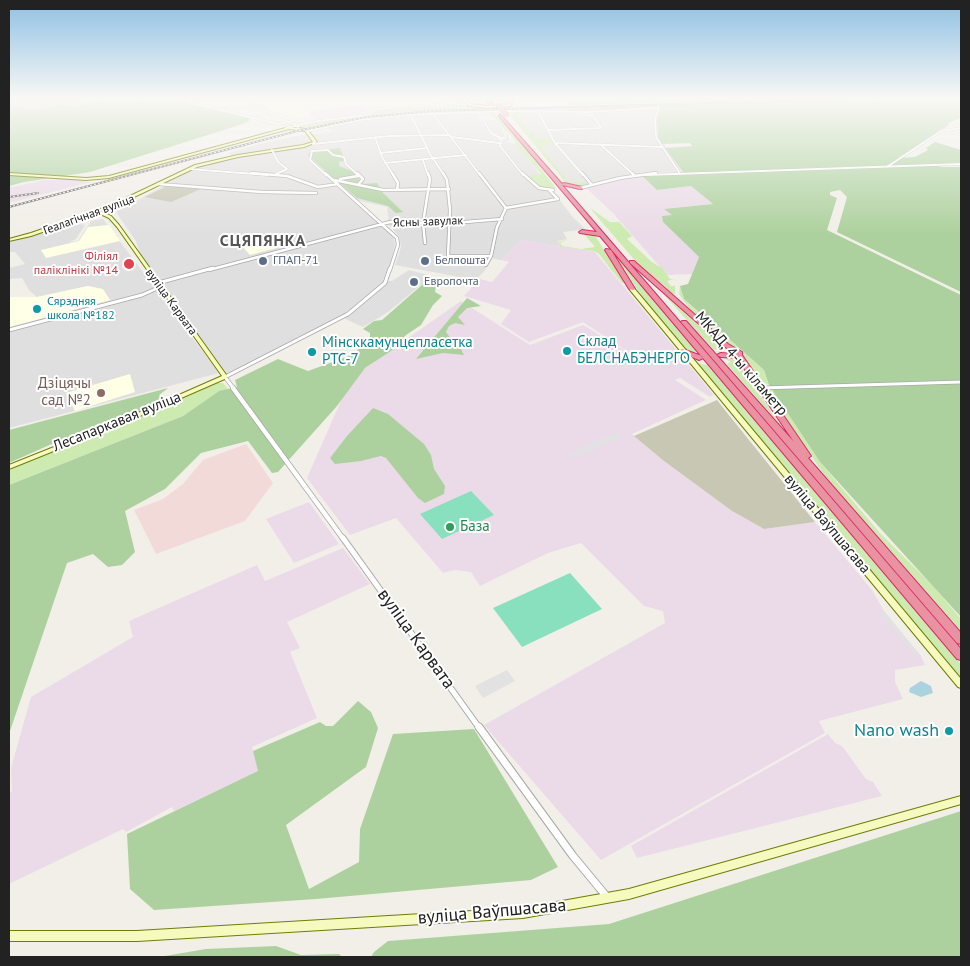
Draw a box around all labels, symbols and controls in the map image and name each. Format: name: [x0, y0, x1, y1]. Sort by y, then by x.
street label: Геалагічная вуліца: [41, 192, 137, 238]
street label: Ясны завулак: [393, 214, 463, 230]
district label: СЦЯПЯНКА: [219, 231, 307, 251]
place label: Філіял паліклінікі №14: [34, 250, 118, 278]
place label: ГПАП-71: [273, 254, 319, 268]
place label: Белпошта: [435, 254, 486, 268]
marker: ГПАП-71: [257, 255, 269, 267]
marker: Белпошта: [419, 255, 431, 267]
marker: Філіял паліклінікі №14: [122, 257, 136, 271]
street label: вуліца Карвата: [142, 266, 200, 338]
place label: Европочта: [424, 275, 479, 289]
marker: Европочта: [408, 276, 420, 288]
place label: Сярэдняя школа №182: [47, 295, 115, 323]
marker: Сярэдняя школа №182: [31, 303, 43, 315]
street label: МКАД, 4-ы кіламетр: [691, 308, 791, 420]
place label: Склад БЕЛСНАБЭНЕРГО: [577, 333, 690, 368]
place label: Мінсккамунцепласетка РТС-7: [322, 334, 473, 369]
marker: Склад БЕЛСНАБЭНЕРГО: [561, 345, 573, 357]
marker: Мінсккамунцепласетка РТС-7: [306, 346, 318, 358]
place label: Дзіцячы сад №2: [38, 375, 91, 410]
marker: Дзіцячы сад №2: [95, 387, 107, 399]
street label: Лесапаркавая вуліца: [50, 388, 184, 456]
street label: вуліца Ваўпшасава: [780, 471, 874, 577]
place label: База: [460, 518, 490, 536]
marker: База: [444, 521, 456, 533]
street label: вуліца Карвата: [373, 585, 459, 693]
place label: Nano wash: [854, 720, 939, 742]
marker: Nano wash: [943, 725, 955, 737]
street label: вуліца Ваўпшасава: [417, 895, 567, 929]

